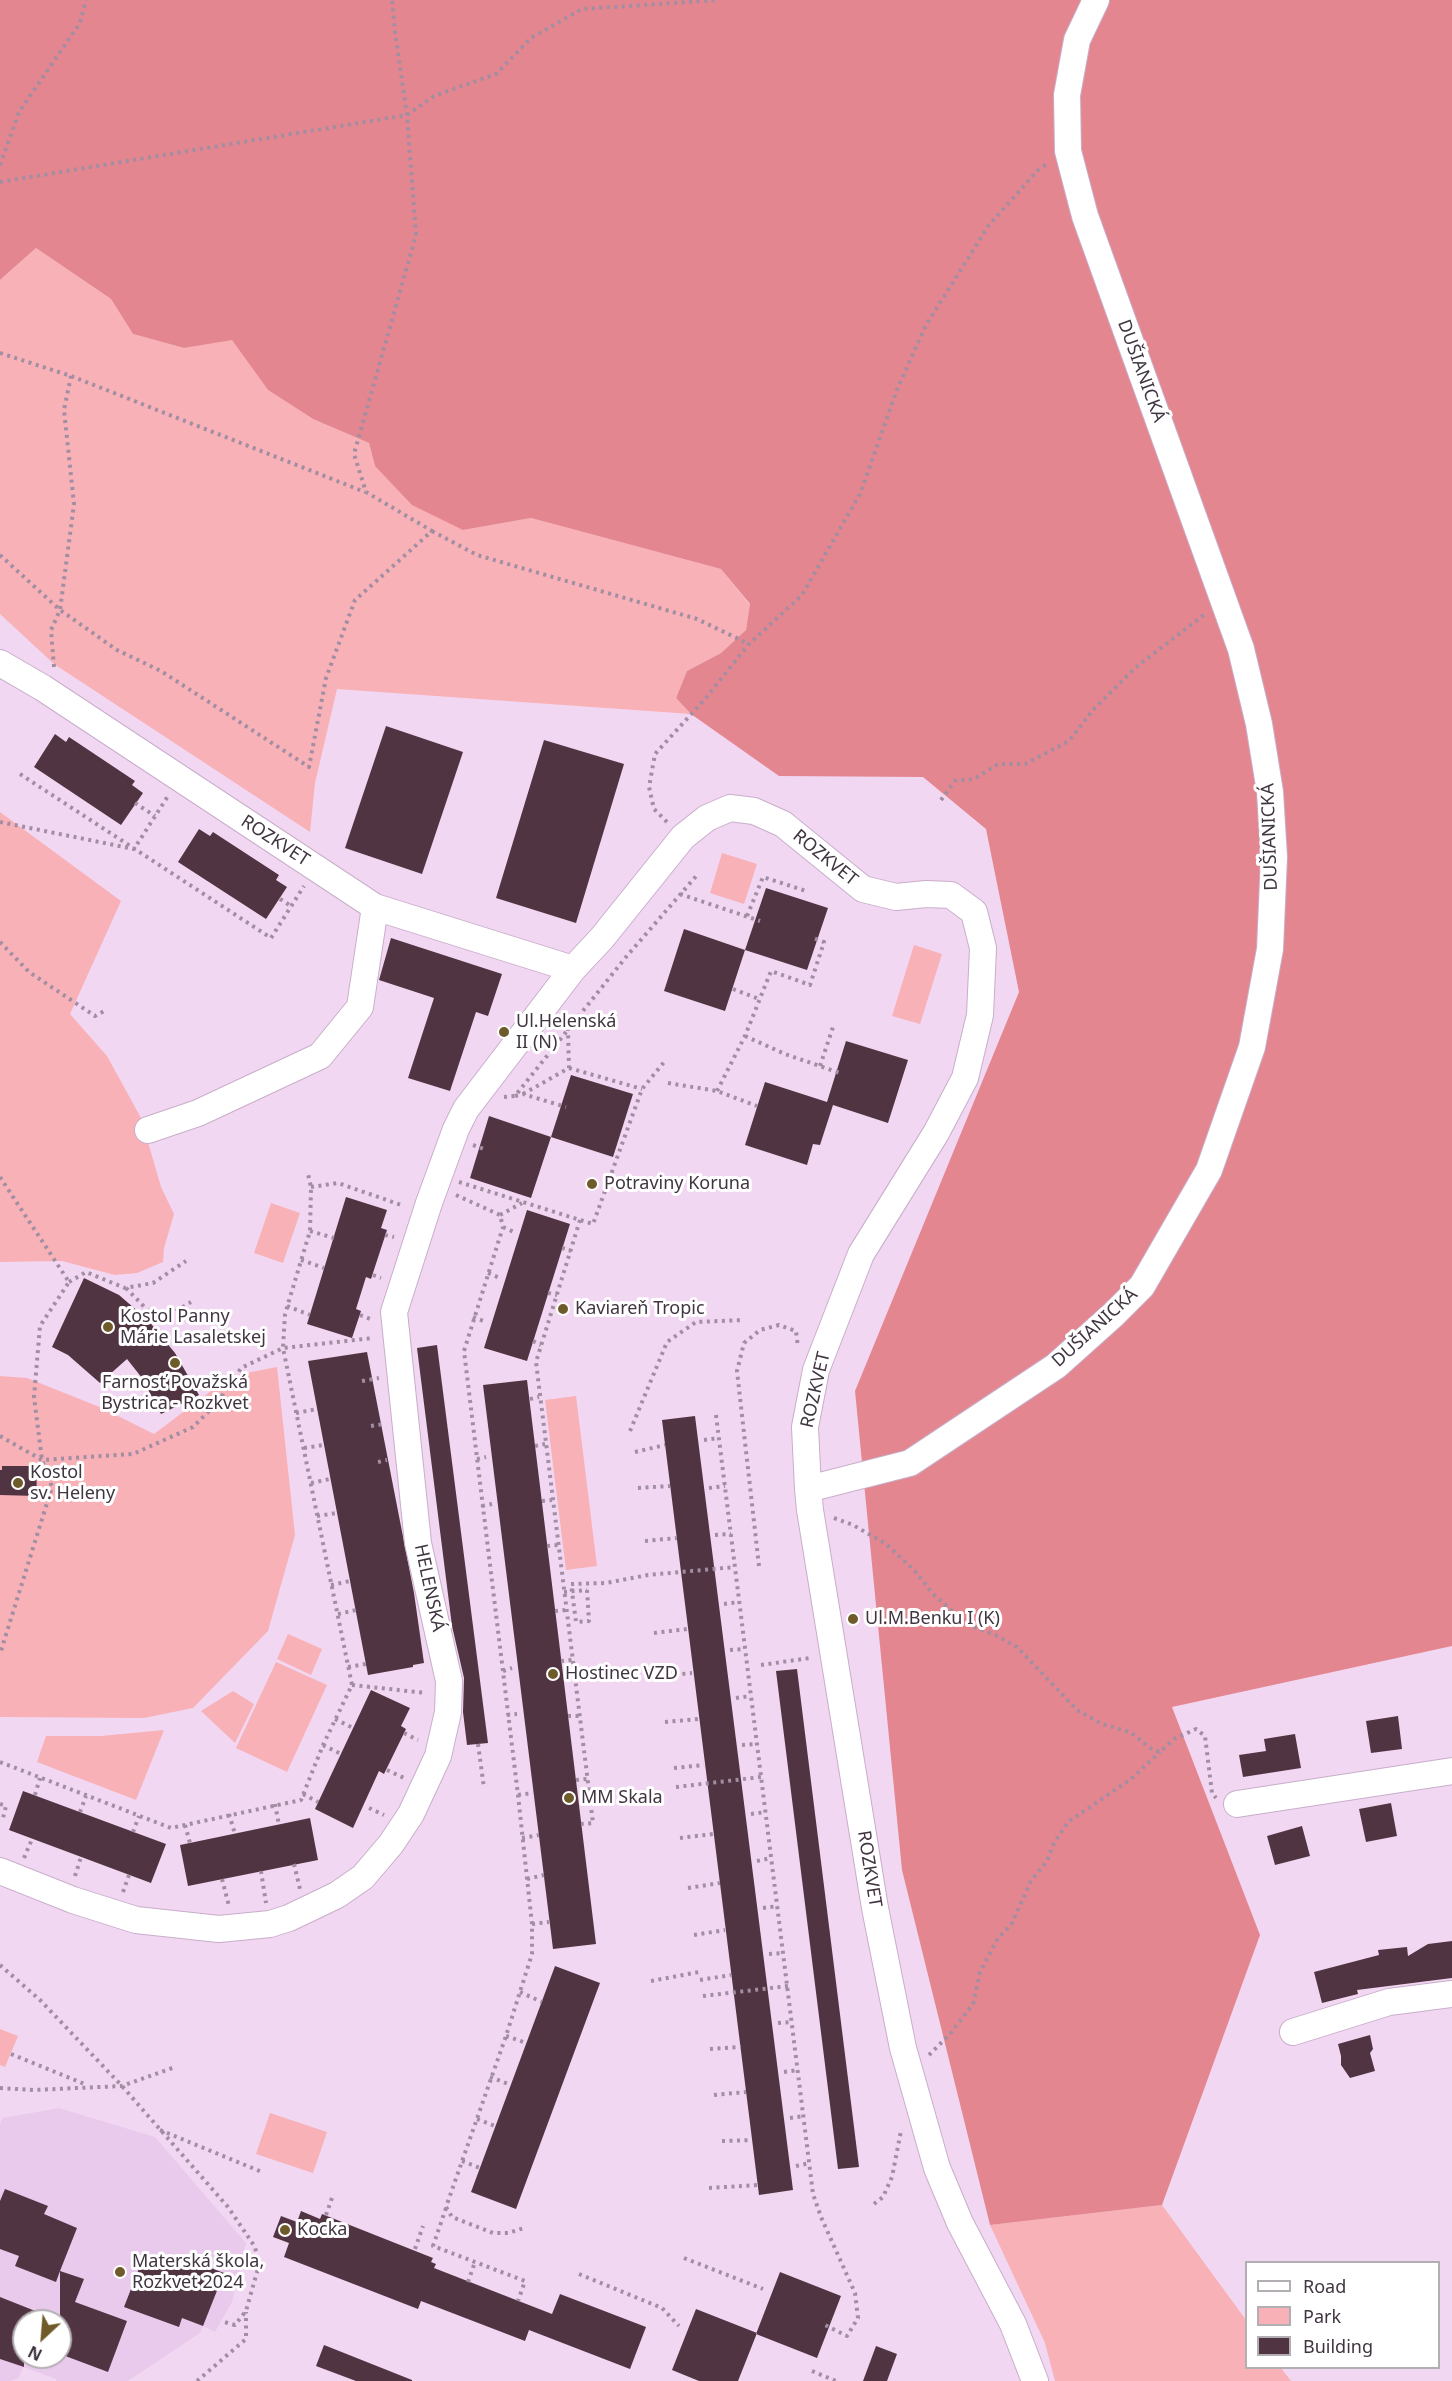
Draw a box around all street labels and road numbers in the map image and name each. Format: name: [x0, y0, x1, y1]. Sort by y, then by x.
street label: DUŠIANICKÁ: [1112, 317, 1170, 425]
street label: DUŠIANICKÁ: [1257, 783, 1283, 891]
street label: ROZKVET: [237, 811, 313, 871]
street label: ROZKVET: [788, 825, 862, 891]
street label: DUŠIANICKÁ: [1048, 1284, 1142, 1372]
street label: ROZKVET: [797, 1350, 835, 1430]
street label: HELENSKÁ: [409, 1542, 449, 1634]
street label: ROZKVET: [852, 1829, 886, 1909]

